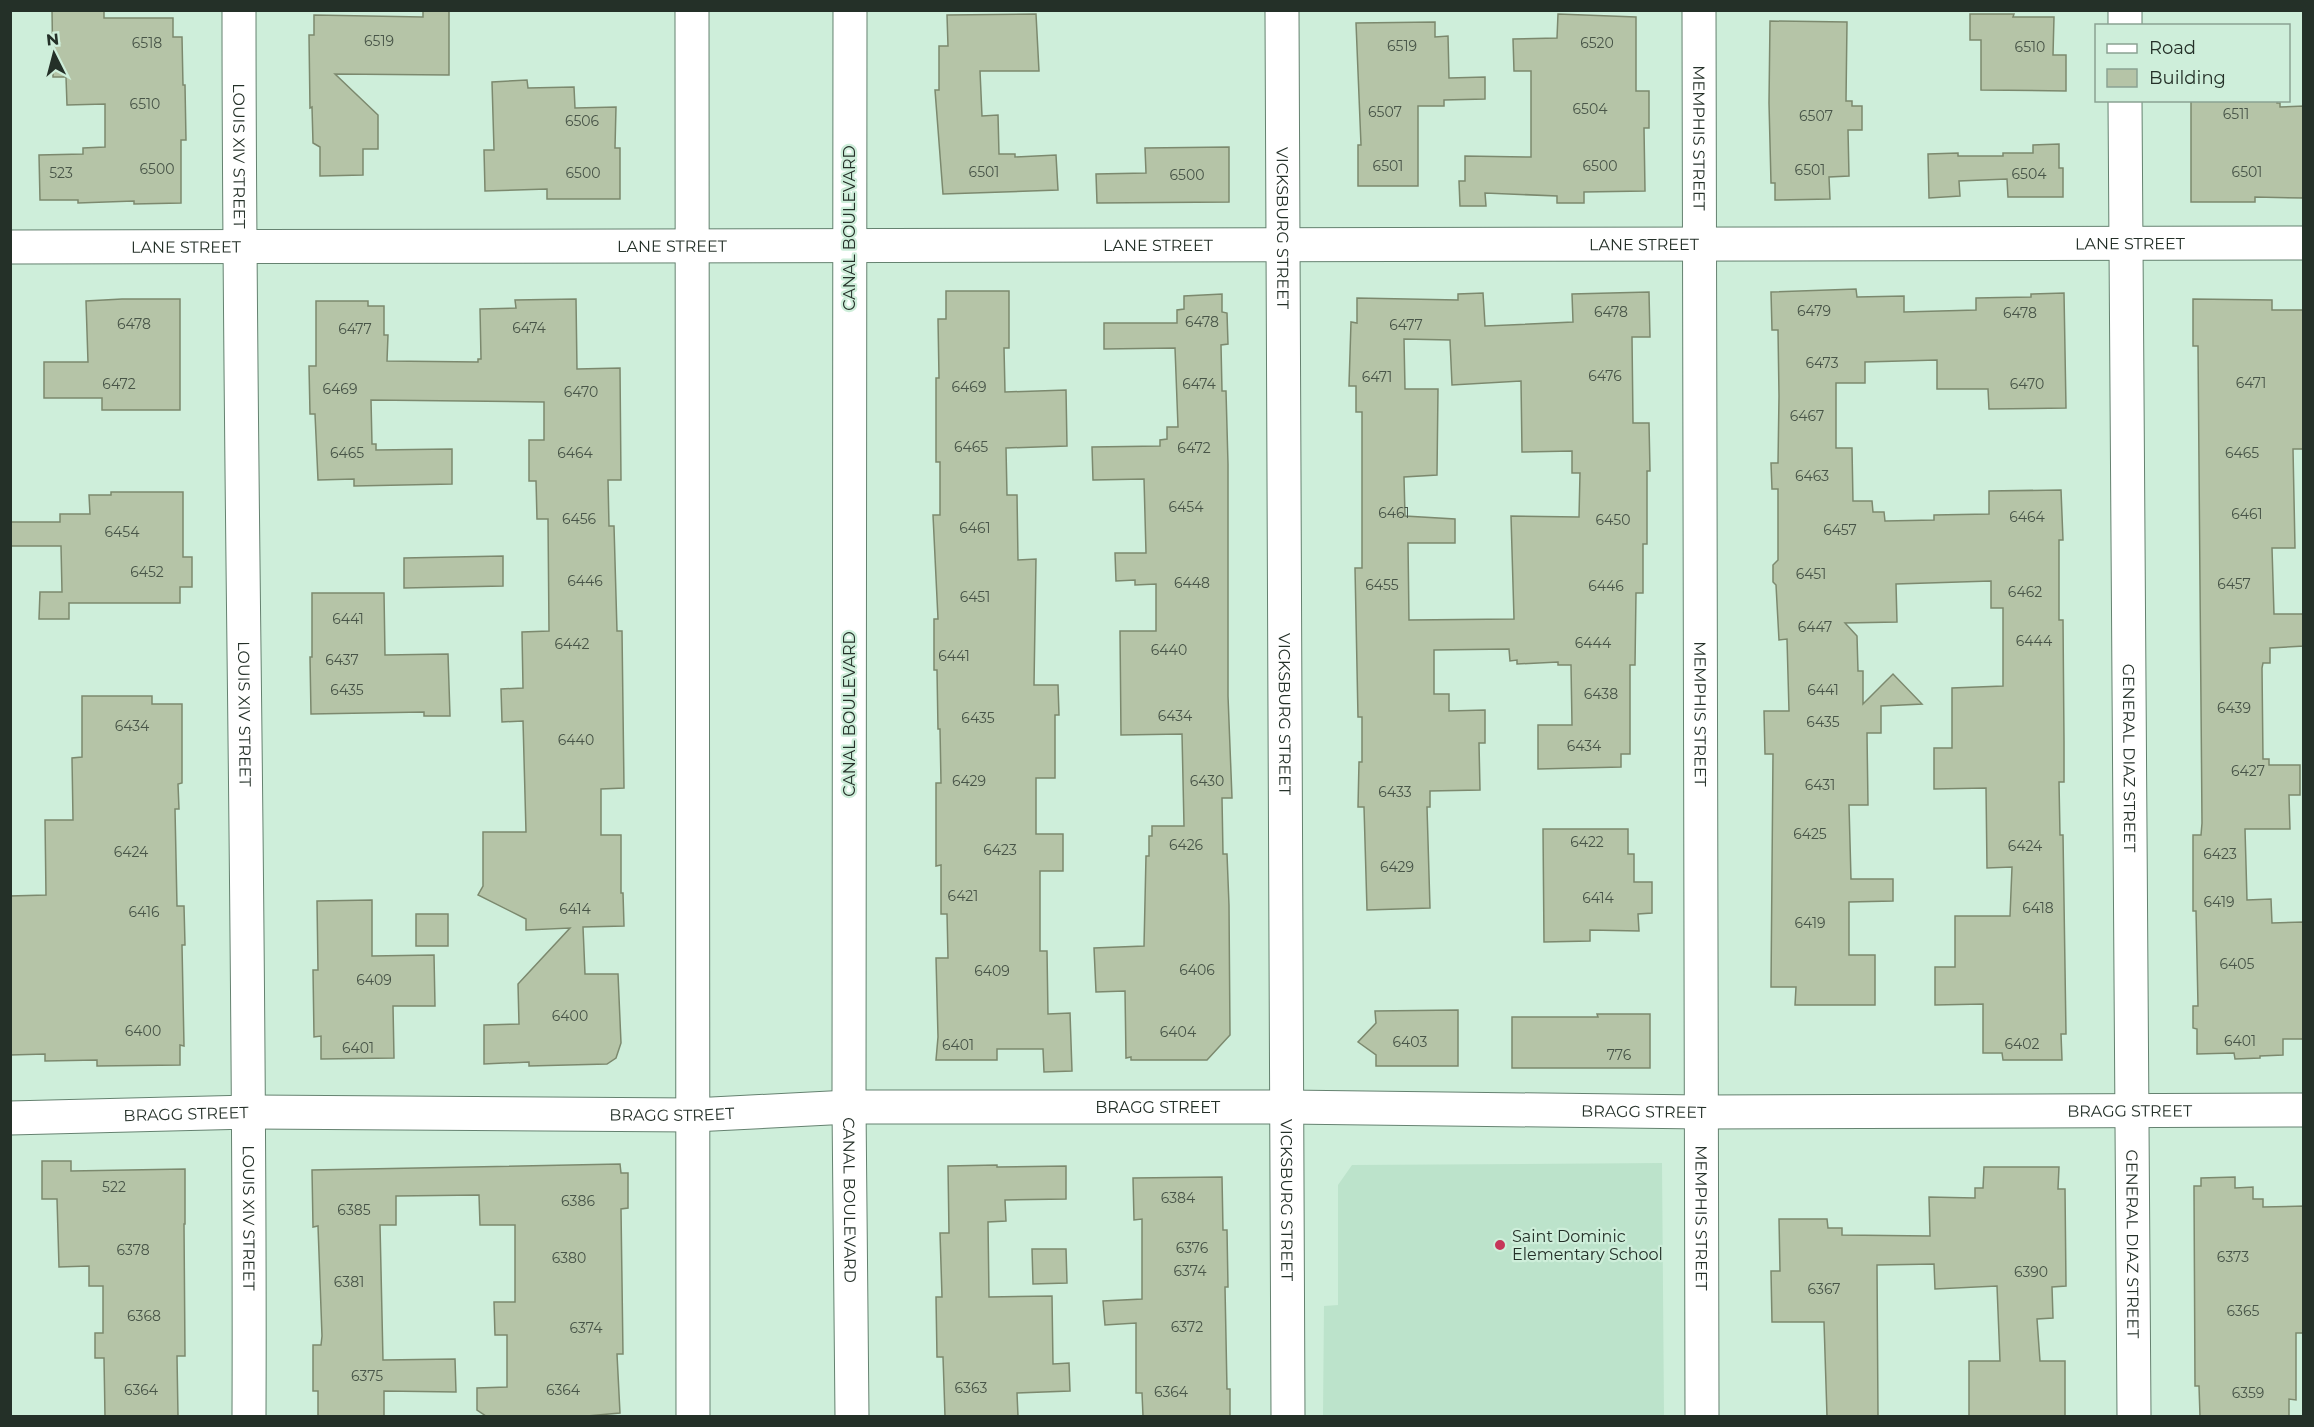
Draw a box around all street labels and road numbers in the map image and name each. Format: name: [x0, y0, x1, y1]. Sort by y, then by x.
street label: MEMPHIS STREET: [1689, 65, 1708, 212]
street label: LOUIS XIV STREET: [229, 83, 249, 230]
street label: CANAL BOULEVARD: [840, 145, 859, 311]
street label: VICKSBURG STREET: [1273, 147, 1292, 310]
street label: LANE STREET: [2075, 234, 2186, 253]
street label: LANE STREET: [1589, 235, 1700, 254]
street label: LANE STREET: [1103, 236, 1214, 255]
street label: LANE STREET: [617, 237, 728, 256]
street label: LANE STREET: [131, 238, 242, 257]
street label: CANAL BOULEVARD: [840, 631, 859, 797]
street label: VICKSBURG STREET: [1275, 633, 1294, 796]
street label: LOUIS XIV STREET: [234, 641, 255, 788]
street label: MEMPHIS STREET: [1690, 641, 1710, 788]
street label: GENERAL DIAZ STREET: [2119, 664, 2139, 853]
street label: BRAGG STREET: [1095, 1098, 1221, 1117]
street label: BRAGG STREET: [2067, 1101, 2193, 1121]
street label: BRAGG STREET: [1581, 1102, 1707, 1122]
street label: BRAGG STREET: [123, 1103, 249, 1125]
street label: BRAGG STREET: [609, 1104, 736, 1125]
street label: CANAL BOULEVARD: [839, 1117, 860, 1283]
street label: VICKSBURG STREET: [1277, 1119, 1296, 1282]
street label: LOUIS XIV STREET: [239, 1145, 258, 1292]
street label: MEMPHIS STREET: [1691, 1145, 1711, 1292]
street label: GENERAL DIAZ STREET: [2122, 1150, 2142, 1339]

